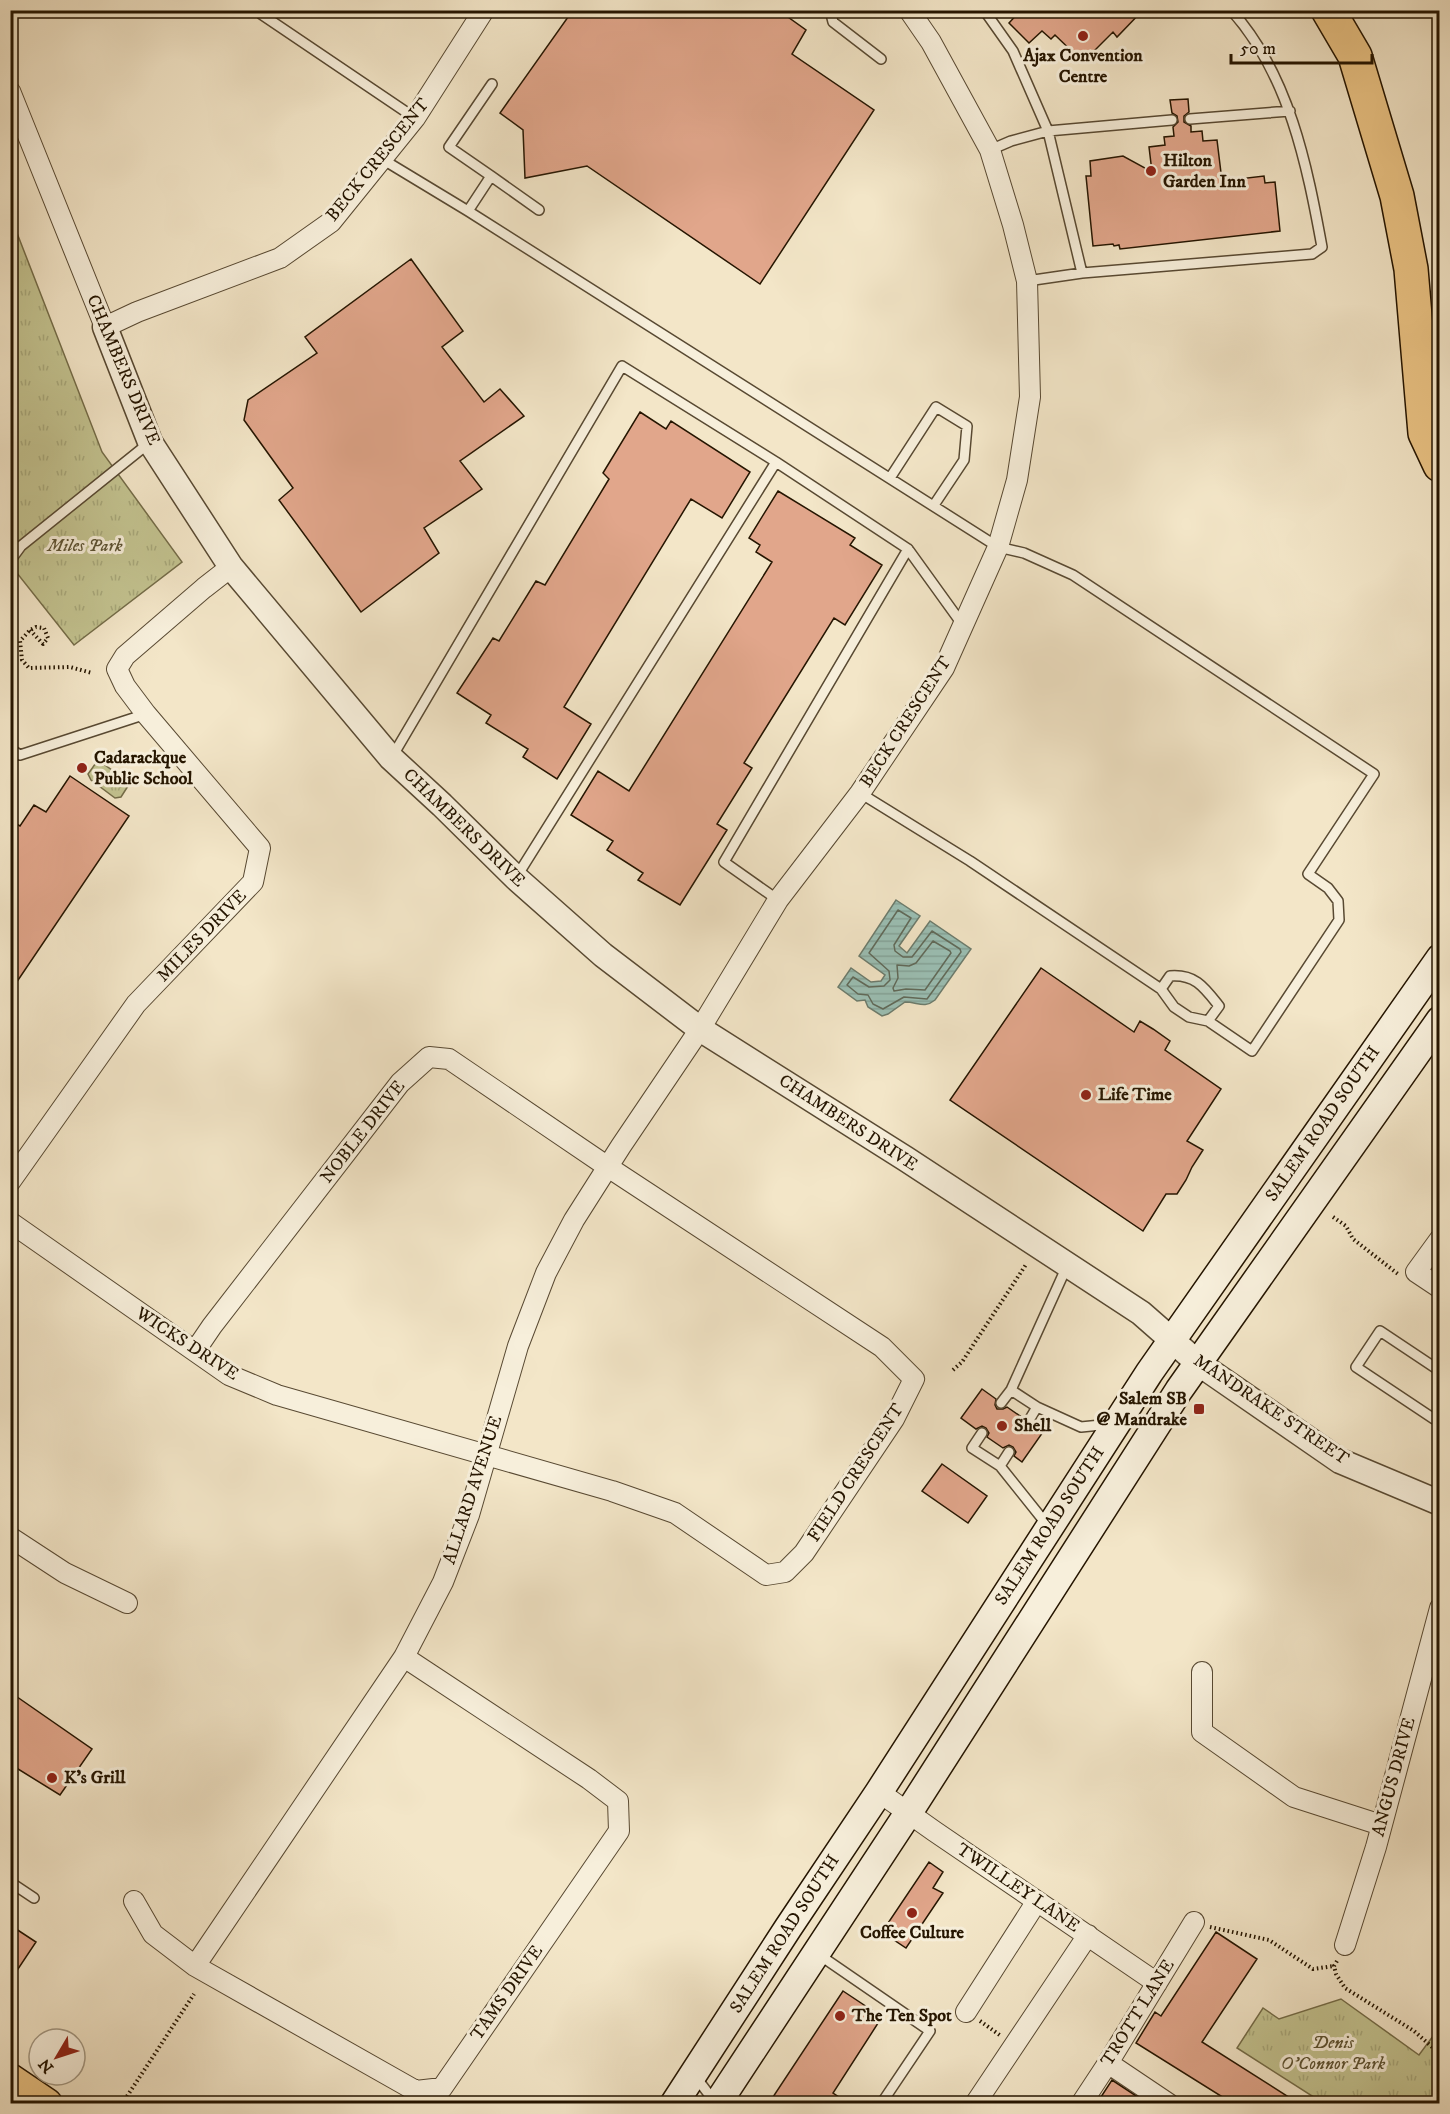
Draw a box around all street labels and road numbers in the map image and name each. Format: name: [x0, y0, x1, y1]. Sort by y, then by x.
street label: BECK CRESCENT: [322, 94, 435, 226]
street label: CHAMBERS DRIVE: [81, 292, 165, 449]
street label: BECK CRESCENT: [855, 652, 957, 792]
street label: CHAMBERS DRIVE: [398, 764, 530, 892]
street label: MILES DRIVE: [153, 885, 252, 987]
street label: SALEM ROAD SOUTH: [1261, 1042, 1385, 1206]
street label: CHAMBERS DRIVE: [774, 1070, 922, 1176]
street label: NOBLE DRIVE: [316, 1076, 410, 1188]
street label: WICKS DRIVE: [131, 1302, 243, 1386]
street label: MANDRAKE STREET: [1189, 1350, 1353, 1470]
street label: FIELD CRESCENT: [803, 1399, 909, 1546]
street label: ALLARD AVENUE: [439, 1413, 507, 1567]
street label: SALEM ROAD SOUTH: [990, 1442, 1110, 1610]
street label: ANGUS DRIVE: [1368, 1715, 1421, 1839]
street label: TWILLEY LANE: [952, 1839, 1084, 1937]
street label: SALEM ROAD SOUTH: [725, 1850, 845, 2018]
street label: TAMS DRIVE: [466, 1941, 548, 2045]
street label: TROTT LANE: [1096, 1955, 1180, 2071]

